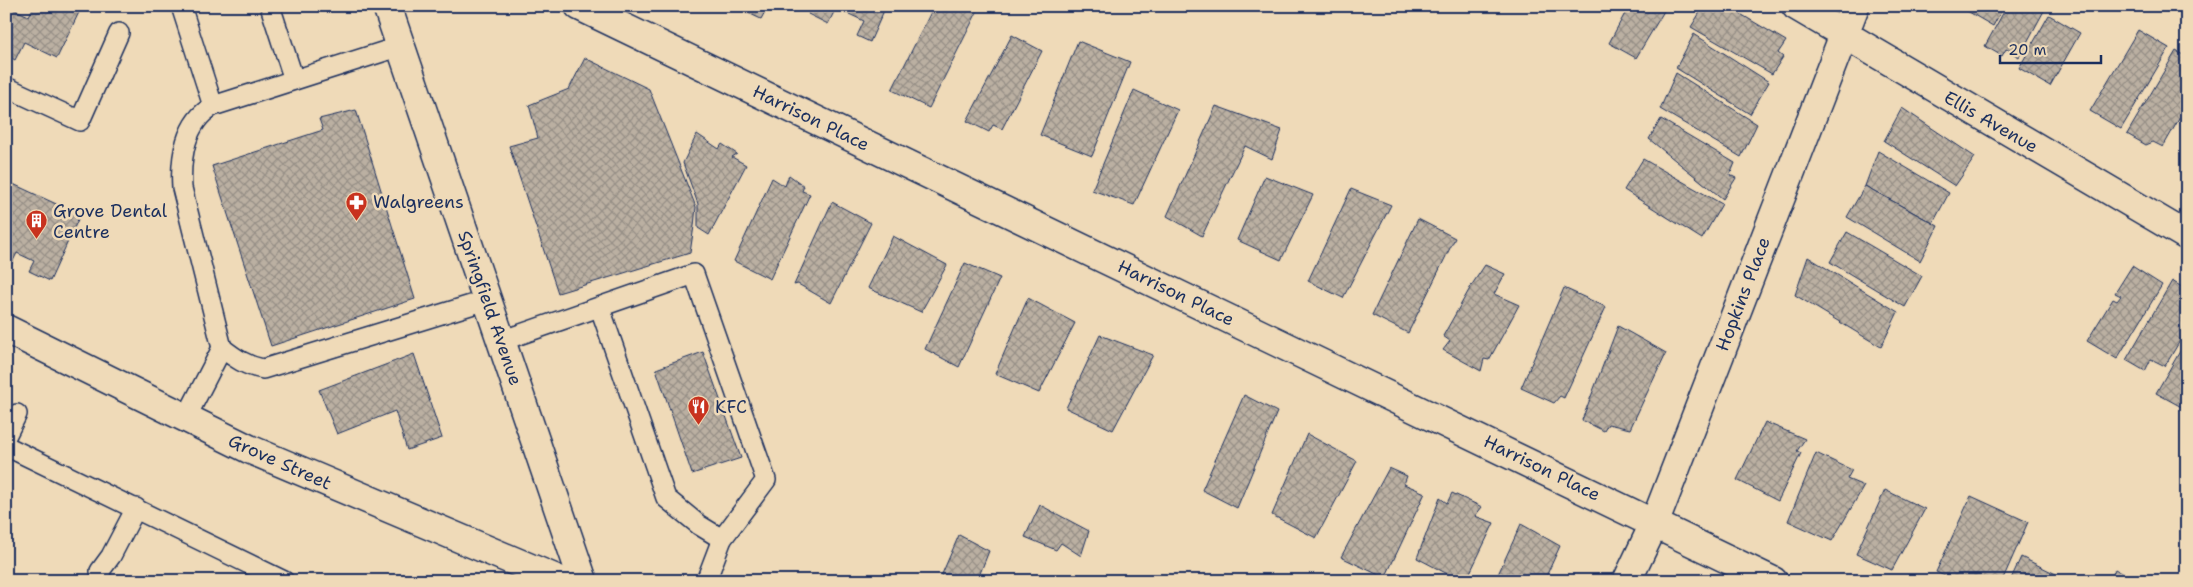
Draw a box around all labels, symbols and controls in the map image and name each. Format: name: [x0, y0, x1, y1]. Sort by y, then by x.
scale bar: [2000, 32, 2102, 64]
text: 20 m: [2008, 40, 2047, 60]
street label: Harrison Place: [749, 79, 873, 157]
street label: Ellis Avenue: [1940, 85, 2042, 159]
pharmacy icon: Walgreens: [345, 190, 369, 221]
place label: Walgreens: [373, 190, 464, 214]
place label: Grove Dental Centre: [53, 199, 168, 244]
building icon: Grove Dental Centre: [25, 209, 49, 240]
street label: Springfield Avenue: [452, 227, 528, 389]
street label: Hopkins Place: [1710, 233, 1776, 355]
street label: Harrison Place: [1114, 254, 1238, 332]
restaurant icon: KFC: [687, 395, 711, 426]
place label: KFC: [715, 395, 747, 419]
street label: Grove Street: [225, 429, 335, 495]
street label: Harrison Place: [1480, 429, 1604, 507]

